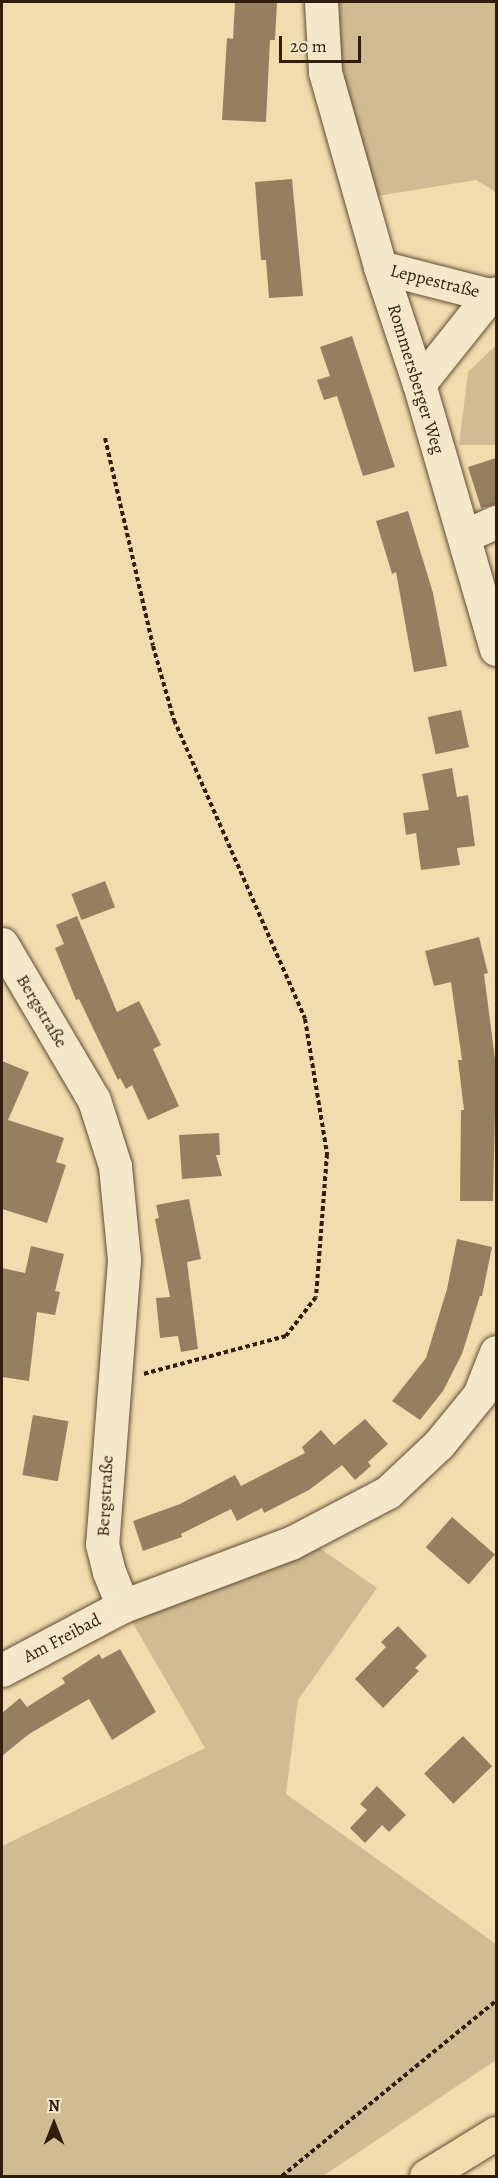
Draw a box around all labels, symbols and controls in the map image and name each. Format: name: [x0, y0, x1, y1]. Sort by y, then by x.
scale bar: [282, 24, 364, 62]
text: 20 m: [290, 34, 327, 58]
street label: Leppestraße: [388, 259, 482, 303]
street label: Rommersberger Weg: [383, 301, 449, 457]
street label: Bergstraße: [12, 970, 72, 1052]
street label: Bergstraße: [92, 1455, 118, 1537]
street label: Am Freibad: [20, 1609, 104, 1667]
north arrow: [24, 2094, 84, 2154]
text: N: [48, 2095, 60, 2117]

